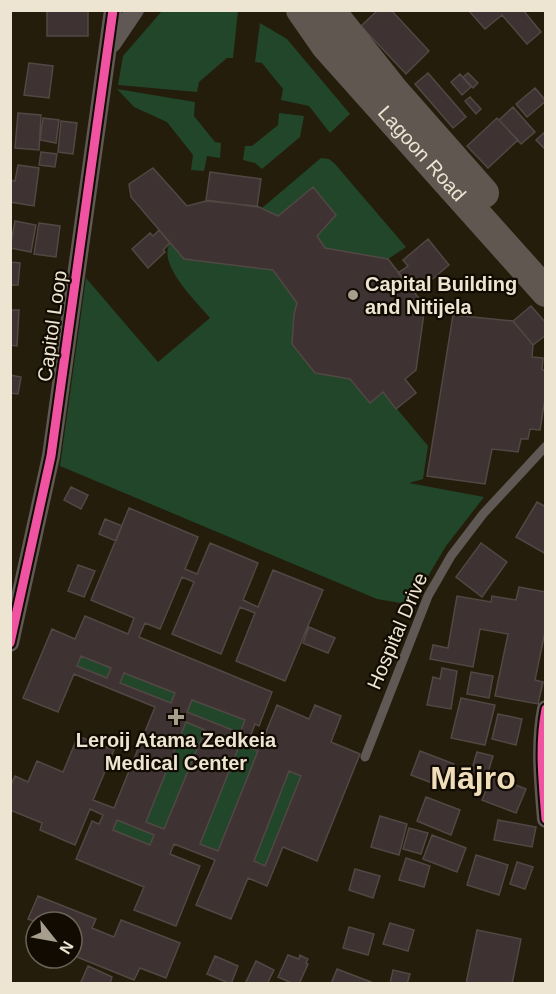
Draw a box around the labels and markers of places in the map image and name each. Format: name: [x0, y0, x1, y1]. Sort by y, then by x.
place label: Capital Building and Nitijela: [365, 273, 517, 318]
marker: Capital Building and Nitijela: [346, 288, 360, 302]
marker: Leroij Atama Zedkeia Medical Center: [167, 708, 185, 726]
place label: Leroij Atama Zedkeia Medical Center: [76, 729, 277, 774]

